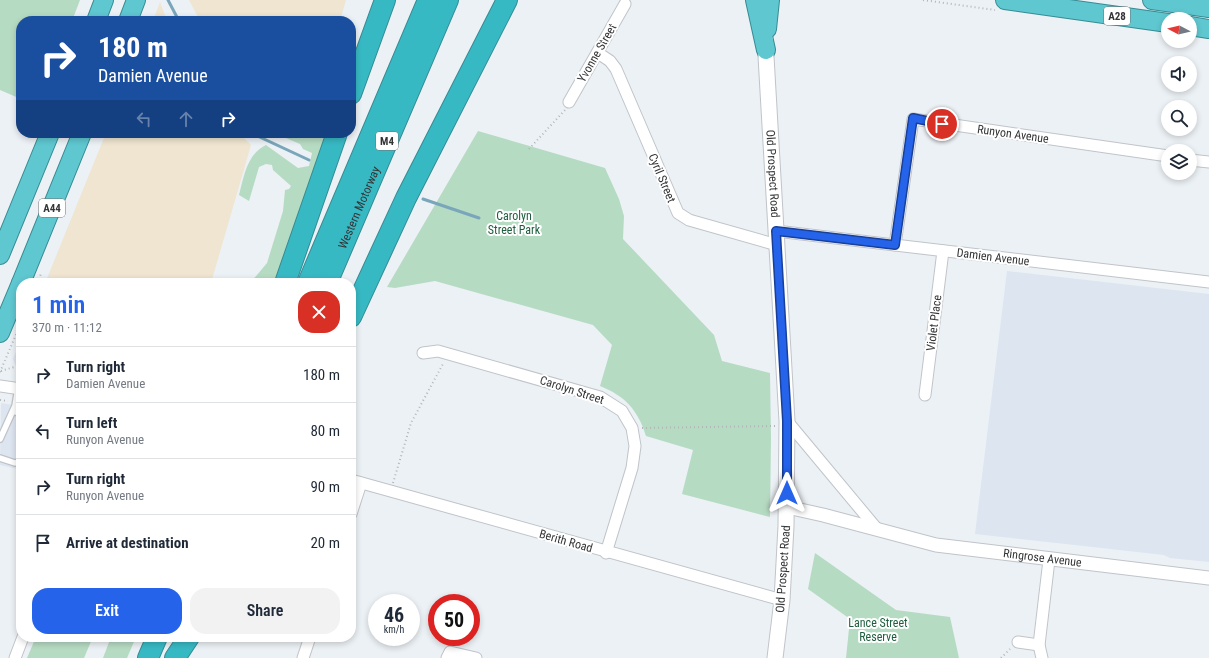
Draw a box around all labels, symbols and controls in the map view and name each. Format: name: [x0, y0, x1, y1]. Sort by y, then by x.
road number: A28: [1104, 7, 1130, 25]
north arrow: [1161, 12, 1197, 48]
map controls: [1161, 12, 1197, 180]
street label: Yvonne Street: [575, 21, 620, 85]
text: 180 m: [98, 31, 168, 64]
icon: right: [32, 32, 84, 84]
button: sound: [1161, 56, 1197, 92]
text: Damien Avenue: [98, 65, 208, 86]
button: search: [1161, 100, 1197, 136]
pin: [925, 107, 959, 141]
icon: left: [133, 108, 155, 130]
icon: ahead: [175, 108, 197, 130]
icon: right: [217, 108, 239, 130]
icon: arrive: [931, 113, 953, 135]
street label: Runyon Avenue: [976, 122, 1050, 146]
street label: Old Prospect Road: [763, 129, 782, 218]
road number: M4: [376, 132, 398, 150]
button: layers: [1161, 144, 1197, 180]
street label: Cyril Street: [645, 151, 679, 205]
street label: Western Motorway: [335, 164, 383, 251]
road number: A44: [39, 199, 65, 217]
park label: Carolyn Street Park: [488, 209, 541, 237]
street label: Damien Avenue: [956, 246, 1031, 268]
text: 1 min: [32, 291, 85, 319]
button: close: [298, 291, 340, 333]
street label: Violet Place: [924, 294, 944, 352]
text: 370 m · 11:12: [32, 320, 102, 335]
text: Turn right: [66, 358, 125, 376]
icon: right: [32, 364, 54, 386]
text: 180 m: [303, 366, 340, 384]
street label: Carolyn Street: [538, 373, 606, 407]
text: Damien Avenue: [66, 376, 145, 391]
text: Turn left: [66, 414, 117, 432]
icon: left: [32, 420, 54, 442]
text: 80 m: [310, 422, 340, 440]
text: Runyon Avenue: [66, 432, 144, 447]
text: Turn right: [66, 470, 125, 488]
position arrow: [766, 472, 808, 514]
icon: right: [32, 476, 54, 498]
text: 90 m: [310, 478, 340, 496]
text: Runyon Avenue: [66, 488, 144, 503]
street label: Old Prospect Road: [773, 525, 793, 613]
street label: Berith Road: [538, 527, 594, 555]
icon: arrive: [32, 532, 54, 554]
text: Arrive at destination: [66, 534, 189, 552]
text: 20 m: [310, 534, 340, 552]
street label: Ringrose Avenue: [1002, 546, 1083, 570]
button: Exit: [32, 588, 182, 634]
button: Share: [190, 588, 340, 634]
speed limit sign: 50: [428, 594, 480, 646]
text: 46: [384, 603, 404, 627]
park label: Lance Street Reserve: [848, 616, 908, 644]
text: km/h: [384, 624, 404, 635]

